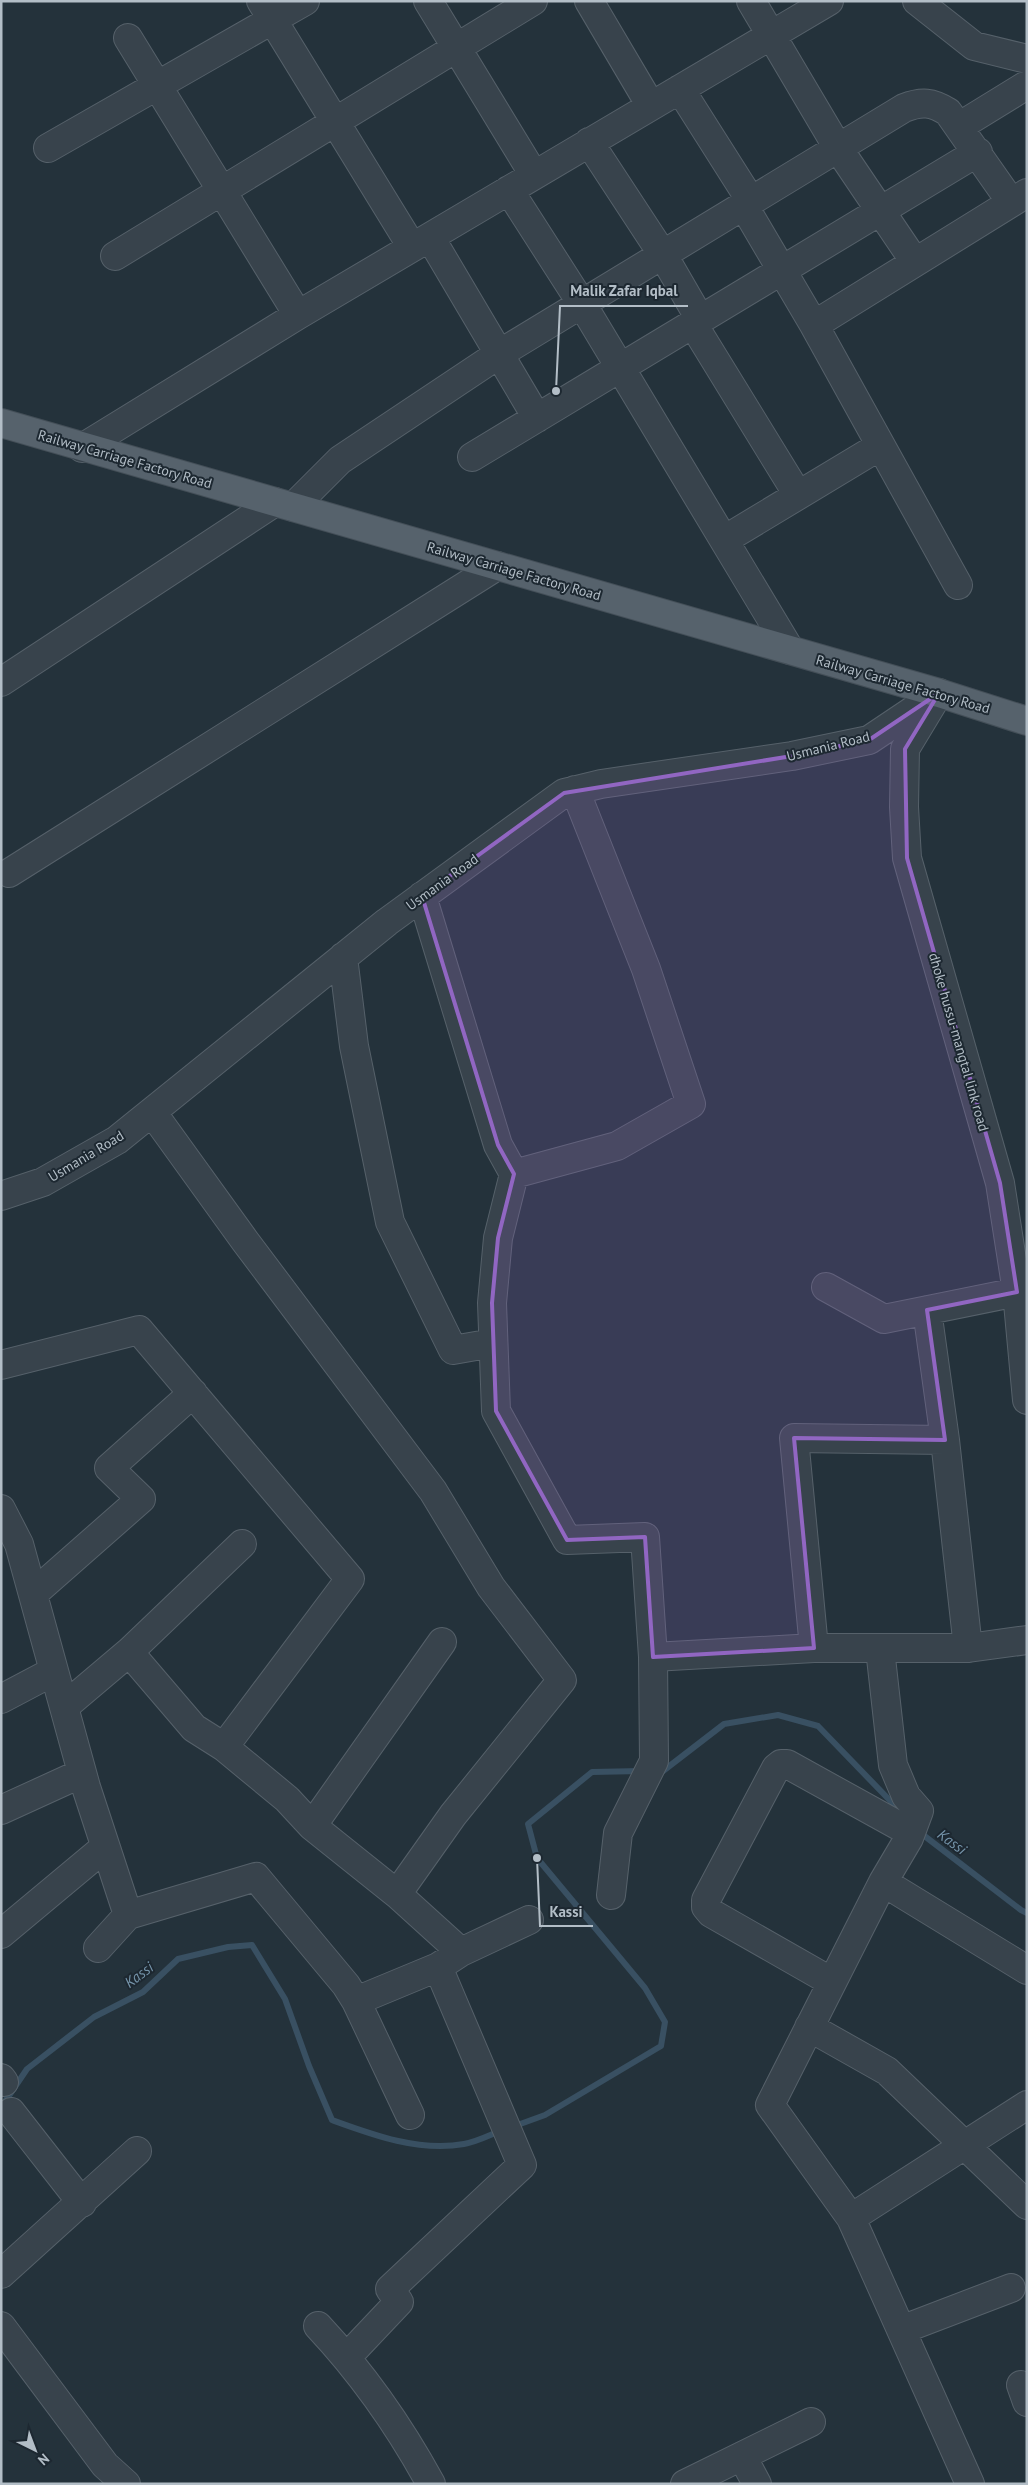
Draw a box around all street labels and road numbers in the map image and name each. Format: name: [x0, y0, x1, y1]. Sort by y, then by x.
street label: Railway Carriage Factory Road: [36, 426, 214, 492]
street label: Railway Carriage Factory Road: [425, 538, 603, 604]
street label: Railway Carriage Factory Road: [814, 651, 992, 717]
street label: Usmania Road: [785, 727, 871, 765]
street label: Usmania Road: [402, 850, 482, 914]
street label: dhoke hussu-mangtal link road: [925, 951, 993, 1133]
street label: Usmania Road: [45, 1126, 127, 1186]

